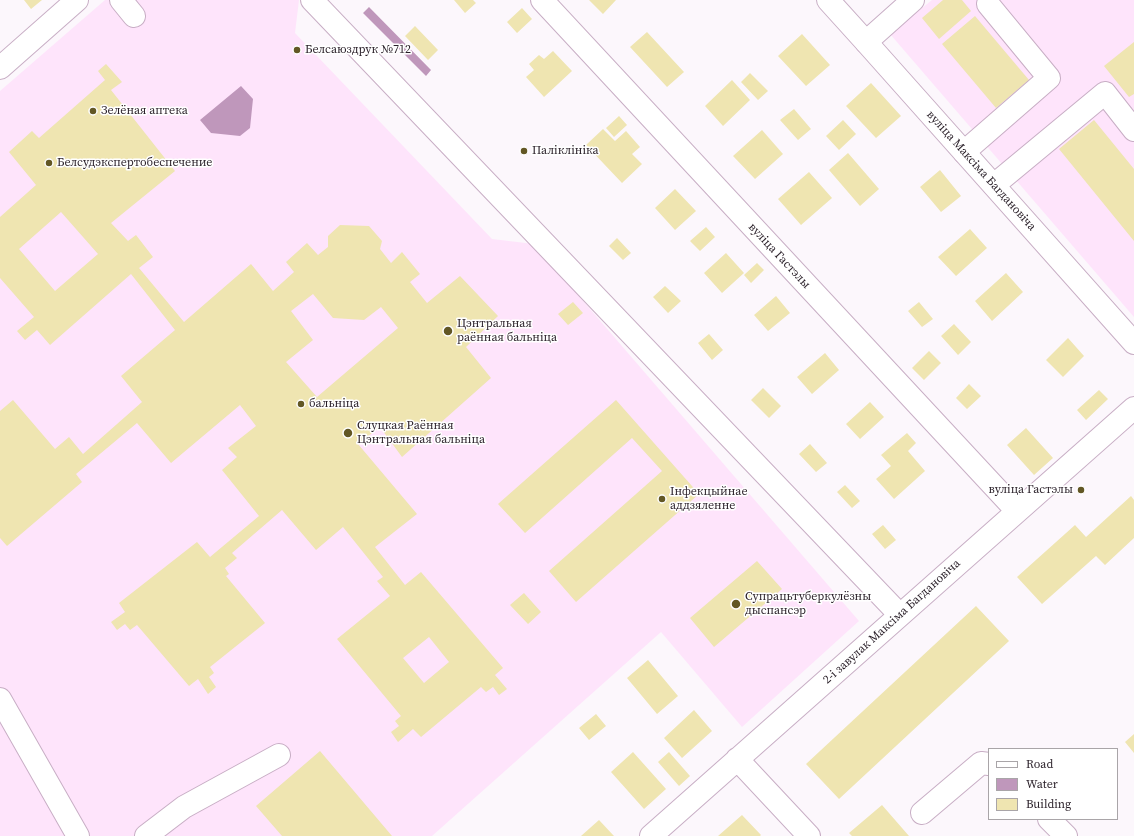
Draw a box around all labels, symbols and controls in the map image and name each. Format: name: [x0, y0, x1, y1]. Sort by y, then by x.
place label: Белсаюздрук №712: [305, 43, 411, 57]
marker: Белсаюздрук №712: [292, 45, 302, 55]
place label: Зелёная аптека: [101, 104, 188, 118]
marker: Зелёная аптека: [88, 106, 98, 116]
street label: вуліца Максіма Багдановіча: [923, 108, 1039, 234]
place label: Паліклініка: [532, 144, 599, 158]
marker: Паліклініка: [519, 146, 529, 156]
place label: Белсудэкспертобеспечение: [57, 156, 212, 170]
marker: Белсудэкспертобеспечение: [44, 158, 54, 168]
street label: вуліца Гастэлы: [745, 220, 813, 292]
place label: Цэнтральная раённая бальніца: [457, 317, 557, 345]
marker: Цэнтральная раённая бальніца: [442, 325, 454, 337]
place label: бальніца: [309, 397, 359, 411]
marker: бальніца: [296, 399, 306, 409]
place label: Слуцкая Раённая Цэнтральная бальніца: [357, 419, 485, 447]
marker: Слуцкая Раённая Цэнтральная бальніца: [342, 427, 354, 439]
place label: вуліца Гастэлы: [988, 483, 1073, 497]
place label: Інфекцыйнае аддзяленне: [670, 485, 748, 513]
marker: вуліца Гастэлы: [1076, 485, 1086, 495]
marker: Інфекцыйнае аддзяленне: [657, 494, 667, 504]
street label: 2-і завулак Максіма Багдановіча: [820, 557, 964, 687]
place label: Супрацьтуберкулёзны дыспансэр: [745, 590, 871, 618]
marker: Супрацьтуберкулёзны дыспансэр: [730, 598, 742, 610]
legend: [988, 748, 1118, 820]
text: Road: [1026, 756, 1053, 772]
text: Water: [1026, 776, 1058, 792]
text: Building: [1026, 796, 1071, 812]

